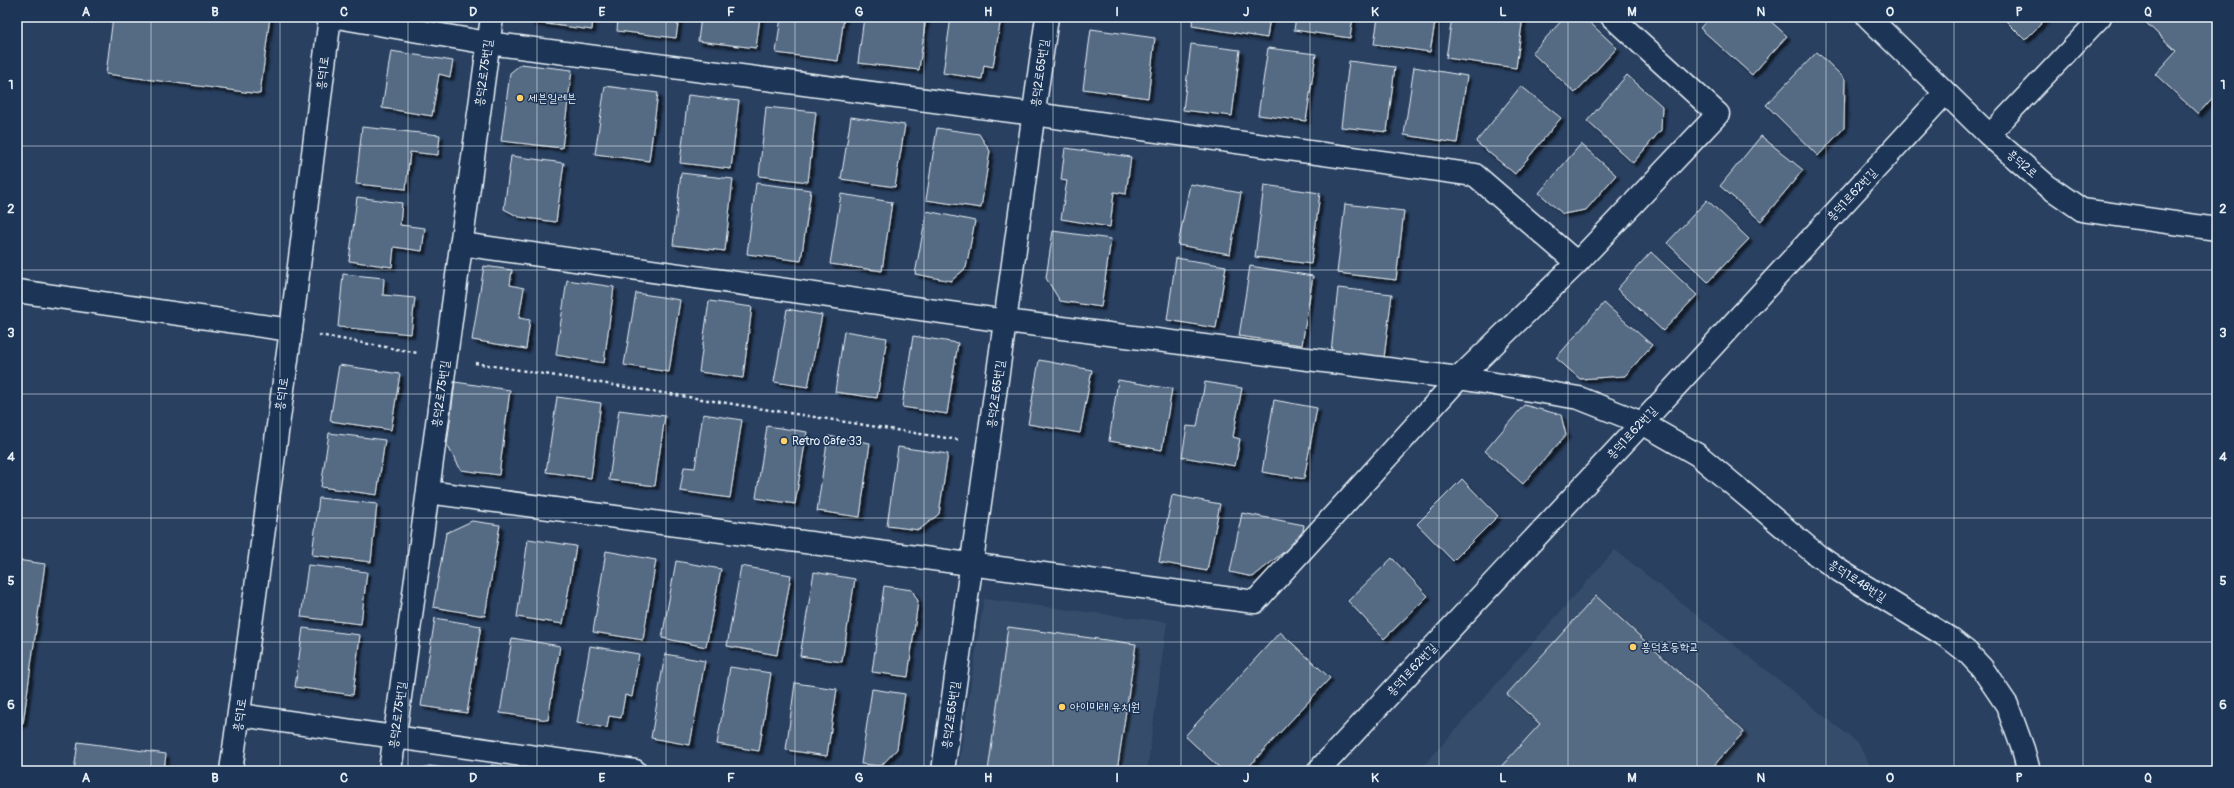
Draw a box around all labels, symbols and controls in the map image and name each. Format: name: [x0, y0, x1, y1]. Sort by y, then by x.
text: A: [82, 4, 91, 20]
text: B: [211, 4, 219, 20]
text: C: [340, 4, 348, 20]
text: D: [469, 4, 477, 20]
text: E: [599, 4, 606, 20]
text: F: [727, 4, 735, 20]
text: G: [855, 4, 864, 20]
text: H: [984, 4, 992, 20]
text: I: [1115, 4, 1119, 20]
text: J: [1243, 4, 1249, 20]
text: K: [1371, 4, 1379, 20]
text: L: [1499, 4, 1507, 20]
text: M: [1627, 4, 1637, 20]
text: N: [1757, 4, 1766, 20]
text: O: [1886, 4, 1895, 20]
text: P: [2015, 4, 2023, 20]
text: Q: [2144, 4, 2152, 20]
street label: 흥덕2로75번길: [472, 38, 496, 108]
street label: 흥덕2로65번길: [1028, 38, 1052, 108]
street label: 흥덕1로: [314, 55, 332, 91]
text: 1: [8, 77, 14, 93]
text: 1: [2220, 77, 2226, 93]
place label: 세븐일레븐: [528, 91, 576, 106]
marker: 세븐일레븐: [515, 93, 525, 103]
street label: 흥덕2로: [2004, 147, 2040, 181]
street label: 흥덕1로62번길: [1824, 165, 1880, 224]
text: 2: [7, 201, 15, 217]
text: 2: [2219, 201, 2227, 217]
text: 3: [7, 325, 15, 341]
text: 3: [2219, 325, 2227, 341]
street label: 흥덕2로75번길: [429, 359, 453, 429]
street label: 흥덕2로65번길: [984, 359, 1008, 429]
street label: 흥덕1로: [272, 376, 292, 412]
street label: 흥덕1로62번길: [1604, 403, 1660, 462]
place label: Retro Cafe 33: [792, 434, 862, 449]
marker: Retro Cafe 33: [779, 436, 789, 446]
text: 4: [7, 449, 15, 465]
text: 4: [2219, 449, 2227, 465]
street label: 흥덕1로48번길: [1825, 557, 1889, 605]
text: 5: [7, 573, 15, 589]
text: 5: [2219, 573, 2227, 589]
street label: 흥덕1로62번길: [1384, 640, 1440, 699]
place label: 흥덕초등학교: [1641, 640, 1699, 655]
marker: 흥덕초등학교: [1628, 642, 1638, 652]
street label: 흥덕2로75번길: [386, 680, 410, 750]
street label: 흥덕2로65번길: [939, 680, 963, 750]
text: 6: [7, 697, 15, 713]
street label: 흥덕1로: [230, 697, 250, 733]
text: 6: [2219, 697, 2227, 713]
place label: 아이미래 유치원: [1070, 700, 1140, 715]
marker: 아이미래 유치원: [1057, 702, 1067, 712]
text: A: [82, 770, 91, 786]
text: B: [211, 770, 219, 786]
text: C: [340, 770, 348, 786]
text: D: [469, 770, 477, 786]
text: E: [599, 770, 606, 786]
text: F: [727, 770, 735, 786]
text: G: [855, 770, 864, 786]
text: H: [984, 770, 992, 786]
text: I: [1115, 770, 1119, 786]
text: J: [1243, 770, 1249, 786]
text: K: [1371, 770, 1379, 786]
text: L: [1499, 770, 1507, 786]
text: M: [1627, 770, 1637, 786]
text: N: [1757, 770, 1766, 786]
text: O: [1886, 770, 1895, 786]
text: P: [2015, 770, 2023, 786]
text: Q: [2144, 770, 2152, 786]

